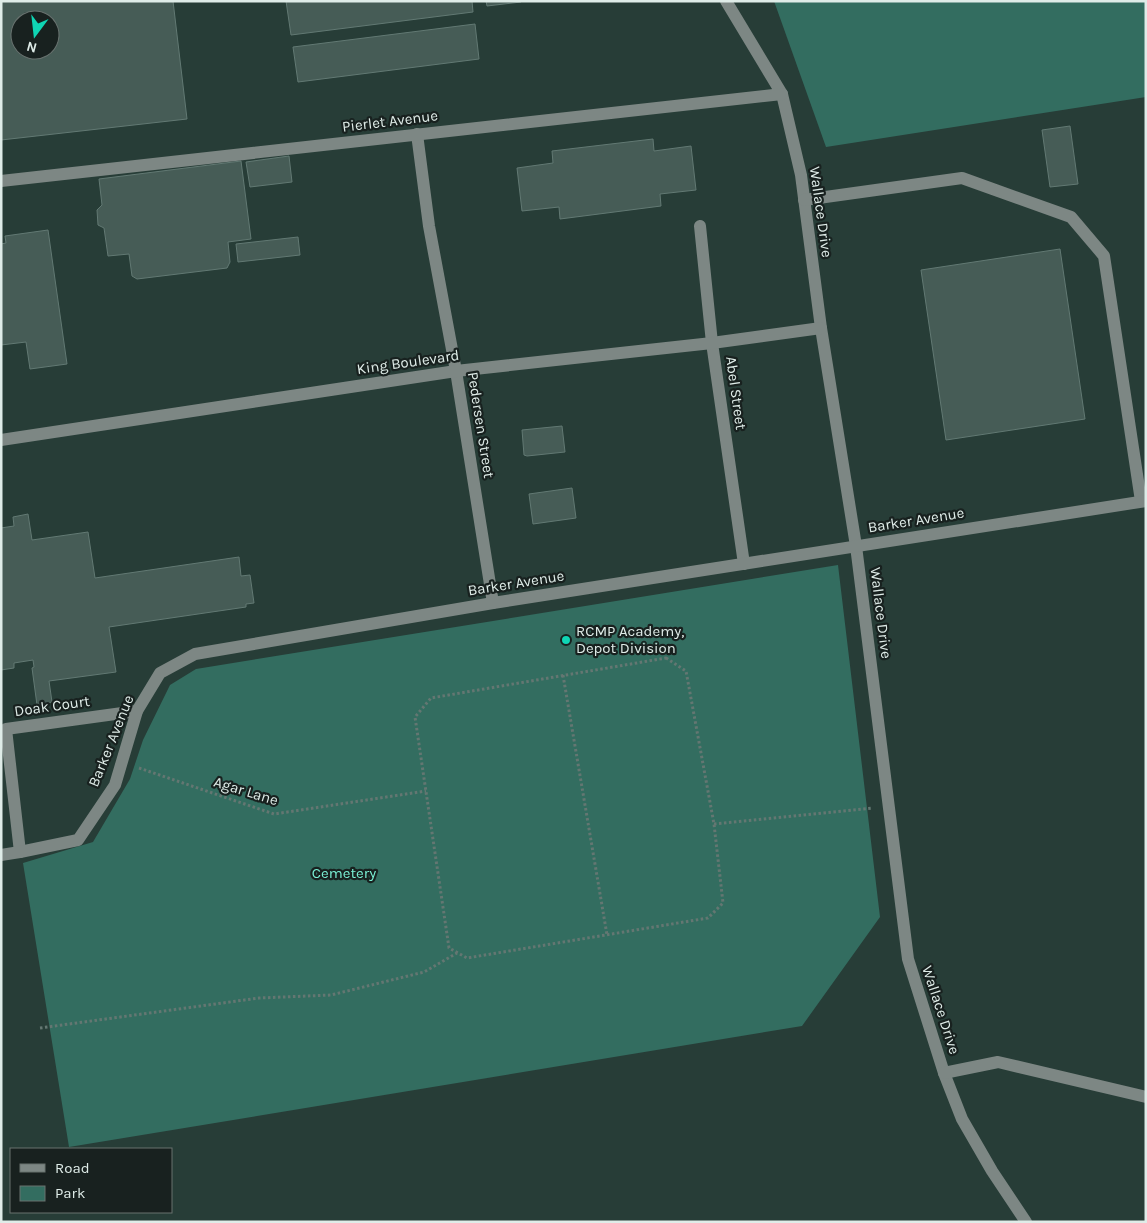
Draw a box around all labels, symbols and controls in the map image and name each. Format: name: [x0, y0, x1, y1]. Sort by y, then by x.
north arrow: [10, 10, 60, 60]
text: N: [25, 38, 39, 57]
street label: Pierlet Avenue: [341, 106, 439, 136]
street label: Wallace Drive: [806, 165, 836, 259]
street label: King Boulevard: [356, 346, 460, 378]
street label: Abel Street: [722, 355, 750, 431]
street label: Pedersen Street: [464, 371, 498, 480]
street label: Barker Avenue: [866, 503, 966, 537]
street label: Barker Avenue: [466, 566, 566, 600]
street label: Wallace Drive: [866, 566, 896, 660]
place label: RCMP Academy, Depot Division: [576, 622, 684, 657]
marker: RCMP Academy, Depot Division: [560, 634, 572, 646]
street label: Doak Court: [13, 692, 91, 720]
street label: Barker Avenue: [84, 692, 138, 790]
street label: Agar Lane: [212, 773, 280, 809]
park label: Cemetery: [312, 864, 376, 882]
street label: Wallace Drive: [918, 964, 964, 1056]
legend: [10, 1148, 172, 1213]
text: Road: [55, 1159, 90, 1177]
text: Park: [55, 1184, 85, 1202]

